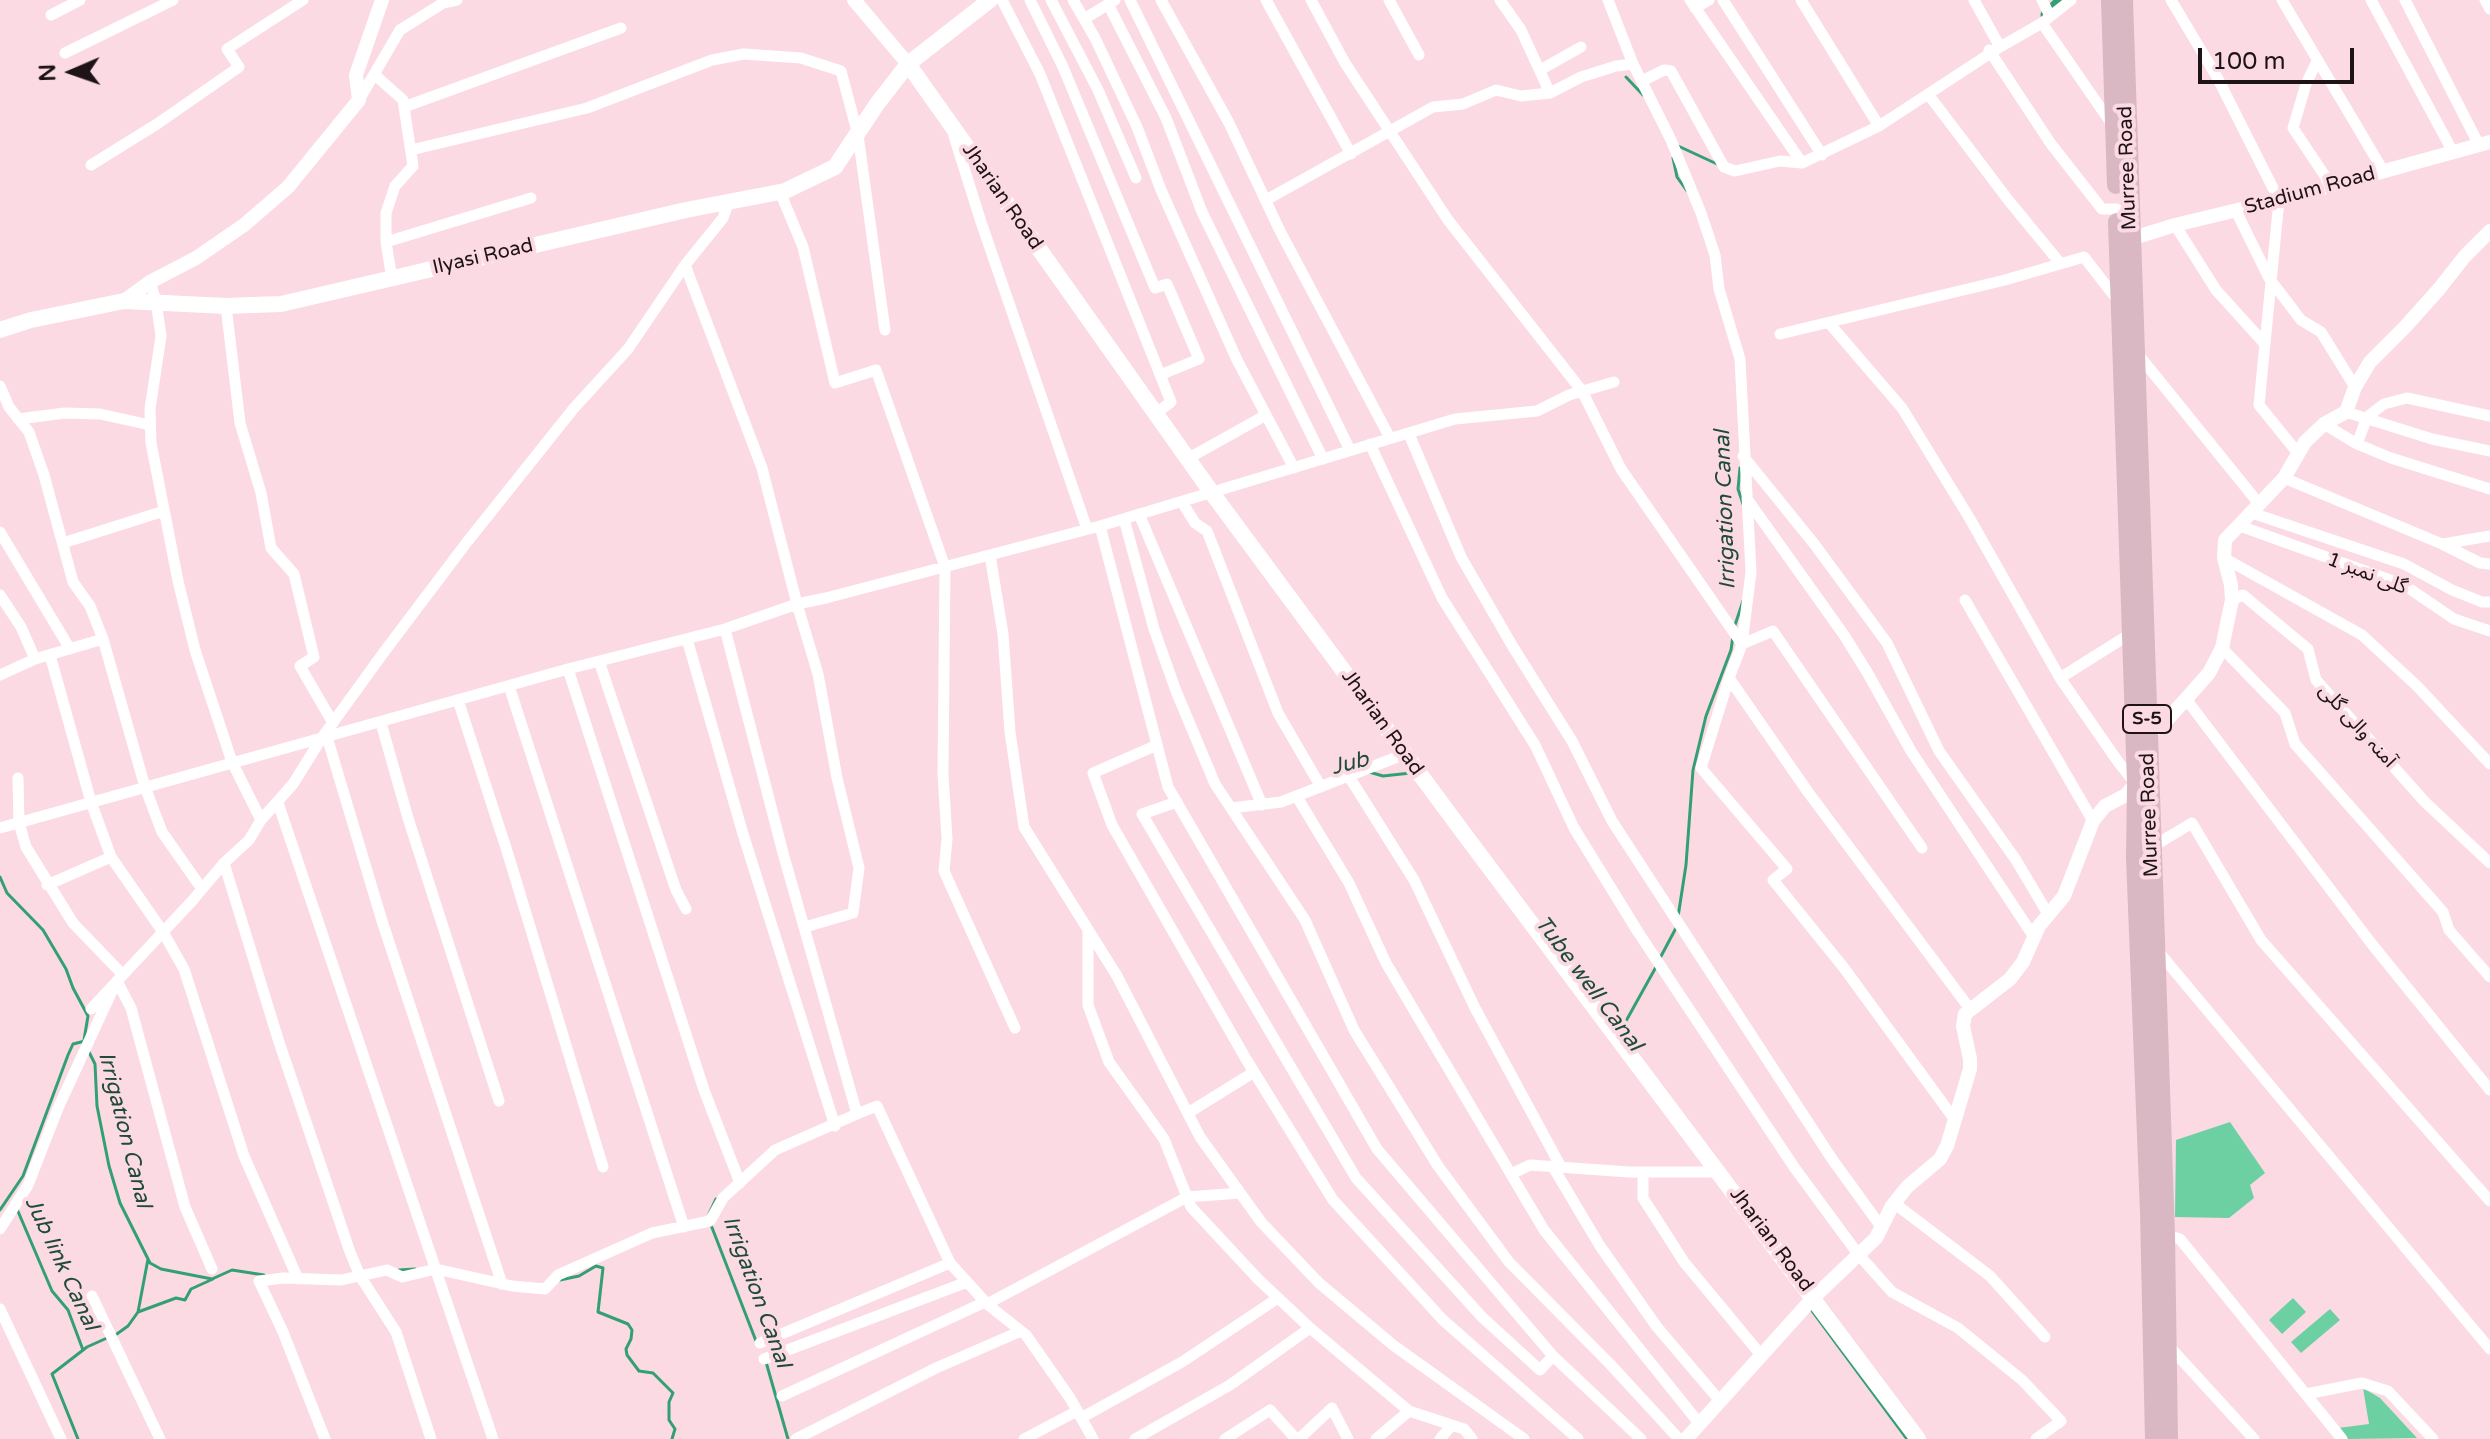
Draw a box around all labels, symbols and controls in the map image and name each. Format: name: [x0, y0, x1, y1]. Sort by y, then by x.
north arrow: [32, 32, 112, 112]
scale bar: [2202, 32, 2358, 82]
text: 100 m: [2212, 47, 2286, 76]
text: N: [35, 64, 61, 82]
street label: Murree Road: [2114, 105, 2142, 231]
street label: Jharian Road: [957, 139, 1047, 255]
street label: Stadium Road: [2242, 162, 2378, 220]
street label: Ilyasi Road: [430, 234, 536, 280]
water label: Irrigation Canal: [1710, 430, 1742, 590]
street label: گلی نمبر 1: [2324, 548, 2410, 600]
street label: Jharian Road: [1336, 666, 1428, 780]
street label: آمنہ والی گلی: [2313, 679, 2401, 773]
road number: S-5: [2123, 705, 2171, 733]
water label: Jub: [1329, 747, 1371, 781]
street label: Murree Road: [2136, 752, 2164, 878]
water label: Tube well Canal: [1528, 911, 1648, 1057]
water label: Irrigation Canal: [92, 1049, 156, 1211]
street label: Jharian Road: [1724, 1183, 1818, 1297]
water label: Jub link Canal: [19, 1193, 103, 1335]
water label: Irrigation Canal: [716, 1212, 796, 1372]

